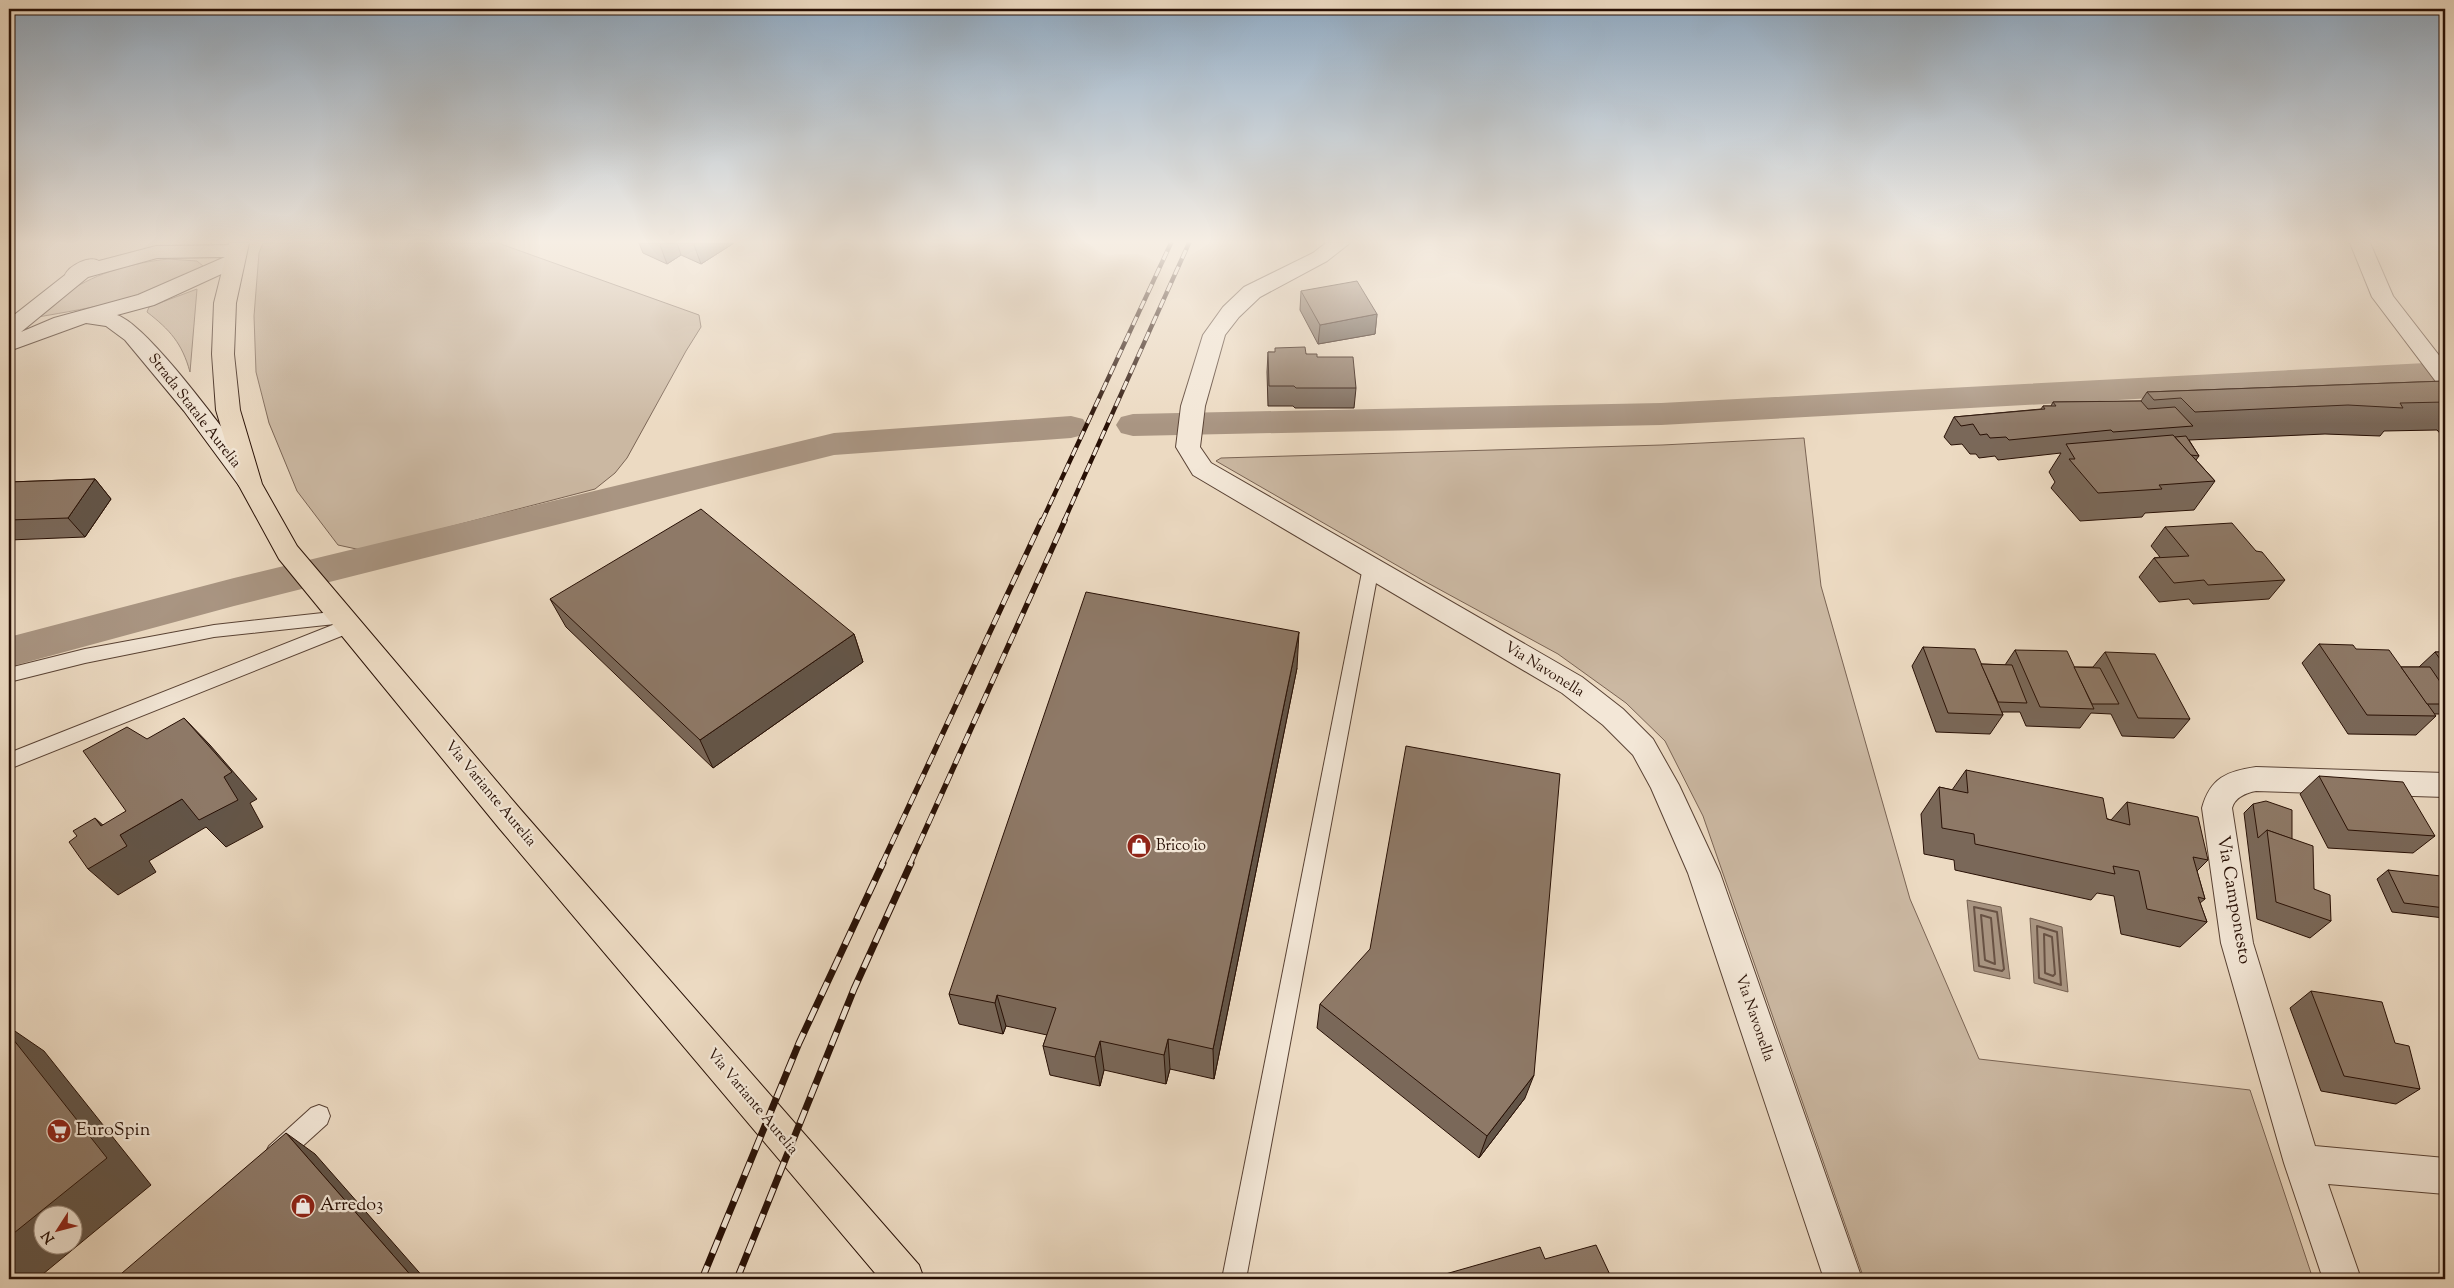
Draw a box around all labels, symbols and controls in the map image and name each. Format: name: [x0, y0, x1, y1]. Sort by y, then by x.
street label: Strada Statale Aurelia: [143, 349, 246, 473]
street label: Via Navonella: [1500, 637, 1588, 703]
street label: Via Variante Aurelia: [439, 736, 541, 852]
shop icon: Brico io: [1126, 833, 1152, 859]
street label: Via Camponesto: [2209, 834, 2257, 966]
place label: Brico io: [1156, 836, 1206, 857]
street label: Via Navonella: [1729, 972, 1779, 1064]
street label: Via Variante Aurelia: [701, 1044, 803, 1160]
supermarket icon: EuroSpin: [46, 1118, 72, 1144]
place label: EuroSpin: [76, 1118, 151, 1144]
shop icon: Arredo3: [290, 1193, 316, 1219]
place label: Arredo3: [320, 1193, 383, 1219]
north arrow: [32, 1206, 82, 1256]
text: N: [38, 1226, 60, 1247]

